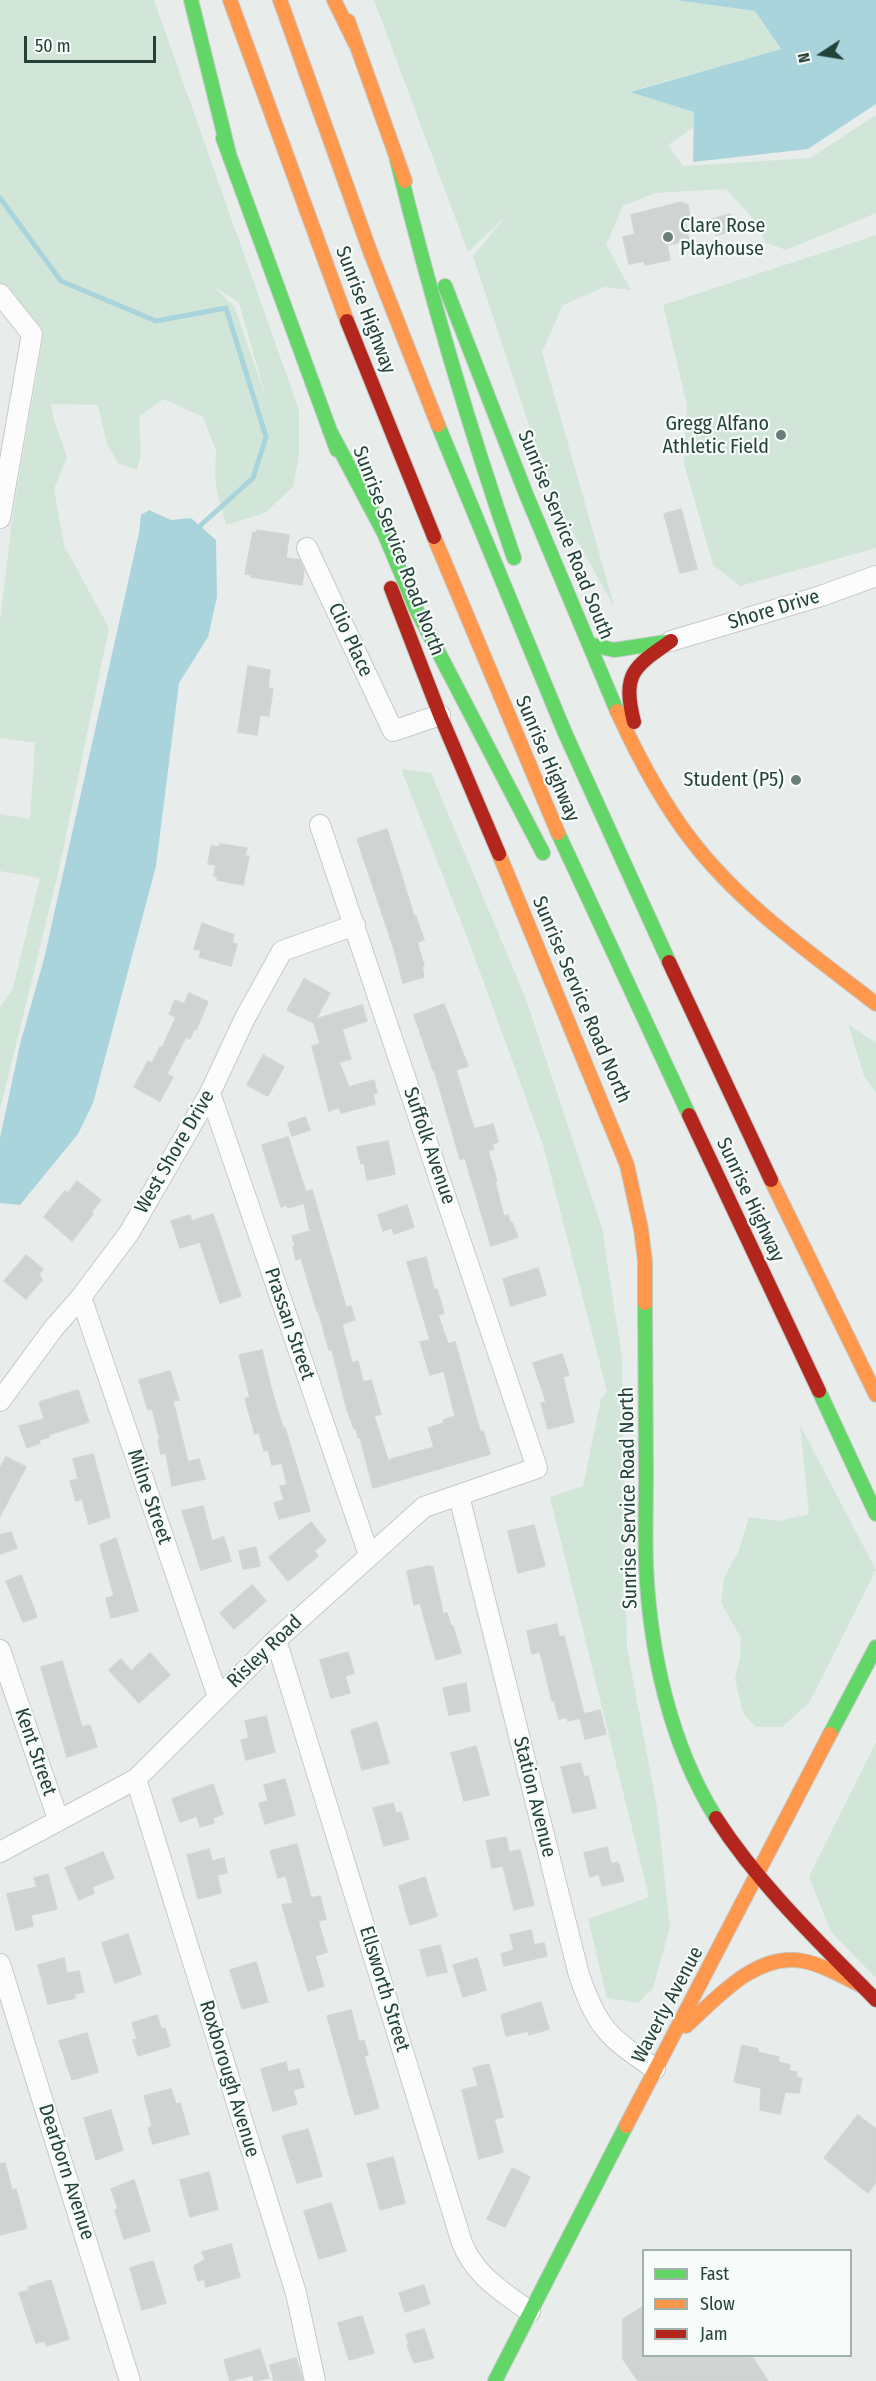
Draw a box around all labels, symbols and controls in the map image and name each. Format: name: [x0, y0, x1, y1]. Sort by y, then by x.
scale bar: [27, 24, 159, 62]
north arrow: [792, 24, 852, 84]
text: 50 m: [35, 35, 71, 57]
text: N: [794, 51, 814, 65]
place label: Clare Rose Playhouse: [680, 214, 765, 261]
marker: Clare Rose Playhouse: [661, 230, 675, 244]
street label: Sunrise Highway: [330, 243, 400, 377]
place label: Gregg Alfano Athletic Field: [663, 412, 769, 459]
street label: Sunrise Service Road South: [512, 427, 618, 643]
marker: Gregg Alfano Athletic Field: [774, 428, 788, 442]
street label: Sunrise Service Road North: [347, 443, 449, 659]
street label: Shore Drive: [725, 585, 823, 635]
street label: Clio Place: [322, 599, 378, 681]
street label: Sunrise Highway: [510, 692, 584, 826]
place label: Student (P5): [684, 768, 784, 792]
marker: Student (P5): [789, 773, 803, 787]
street label: Sunrise Service Road North: [527, 893, 635, 1107]
street label: Suffolk Avenue: [398, 1084, 460, 1208]
street label: West Shore Drive: [130, 1086, 220, 1218]
street label: Sunrise Highway: [711, 1134, 789, 1266]
street label: Prassan Street: [259, 1265, 319, 1383]
street label: Sunrise Service Road North: [615, 1387, 643, 1609]
street label: Milne Street: [122, 1446, 176, 1548]
street label: Risley Road: [223, 1611, 307, 1693]
street label: Kent Street: [9, 1705, 61, 1799]
street label: Station Avenue: [507, 1734, 561, 1860]
street label: Ellsworth Street: [354, 1923, 414, 2055]
street label: Waverly Avenue: [627, 1943, 709, 2067]
street label: Roxborough Avenue: [194, 1998, 264, 2160]
street label: Dearborn Avenue: [33, 2101, 99, 2243]
legend: [642, 2249, 852, 2357]
text: Fast: [700, 2263, 729, 2285]
text: Slow: [700, 2293, 735, 2315]
text: Jam: [700, 2323, 728, 2345]

